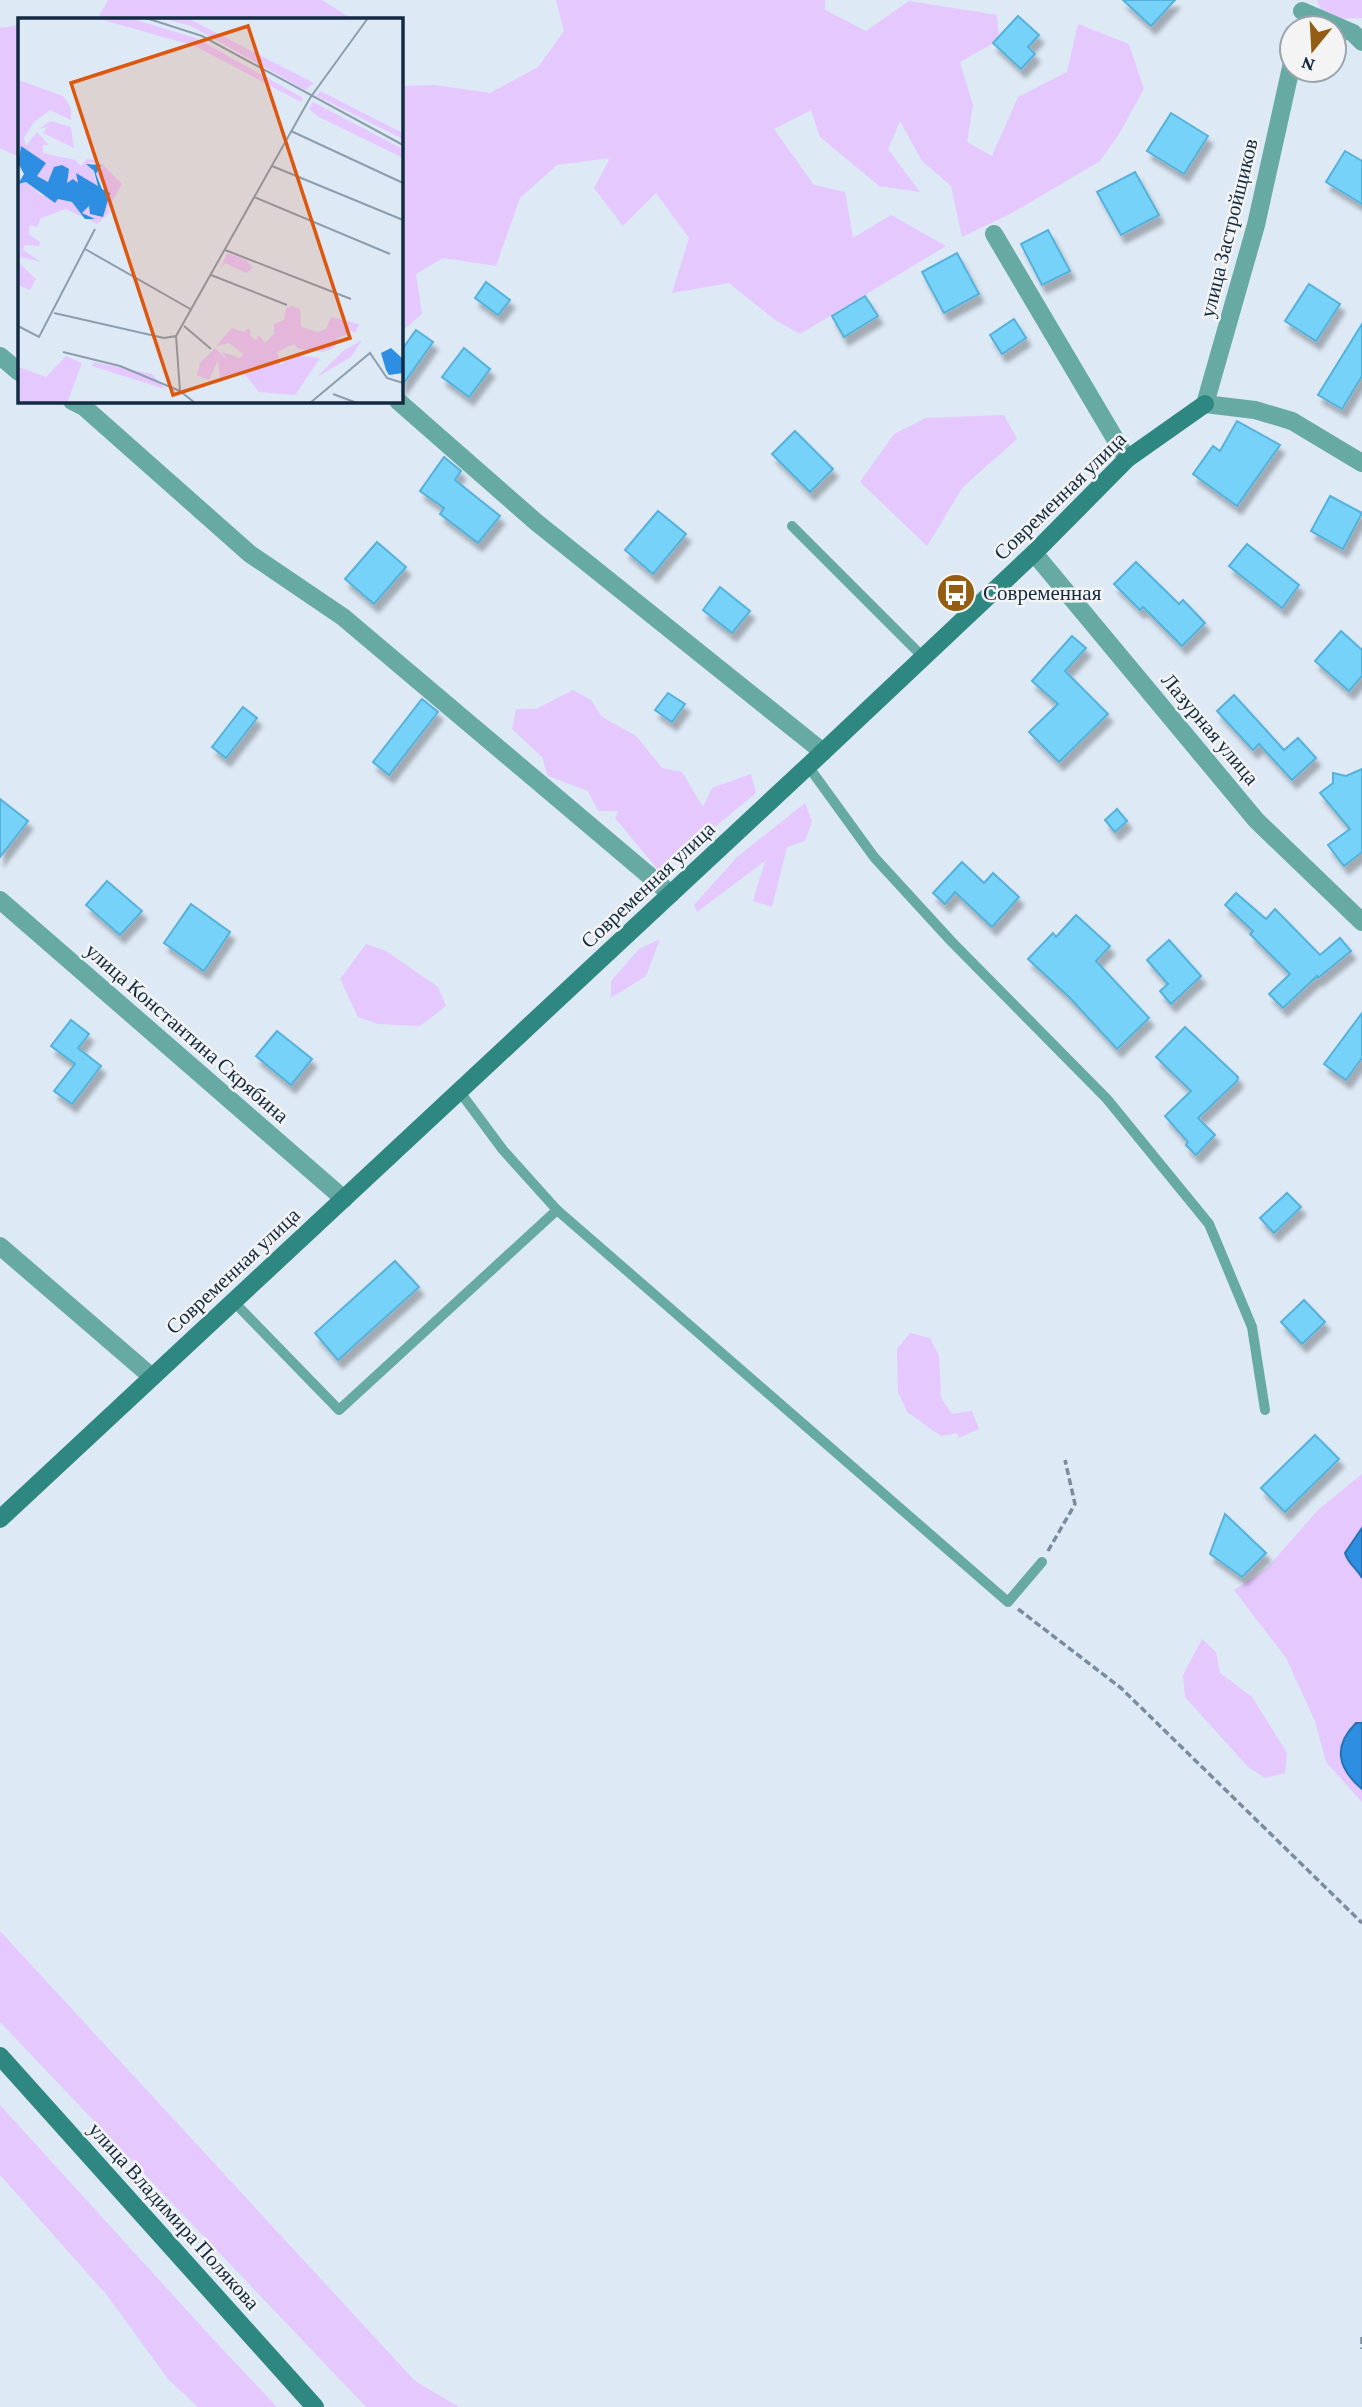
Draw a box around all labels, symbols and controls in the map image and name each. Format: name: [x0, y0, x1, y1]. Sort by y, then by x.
north arrow: [1278, 14, 1348, 84]
inset map: [18, 18, 402, 402]
text: N: [1298, 53, 1317, 77]
street label: улица Застройщиков: [1195, 136, 1263, 320]
street label: Современная улица: [989, 426, 1131, 565]
bus stop icon: Современная: [935, 572, 977, 614]
place label: Современная: [983, 581, 1102, 605]
street label: Лазурная улица: [1156, 668, 1264, 790]
street label: Современная улица: [576, 816, 720, 953]
street label: улица Константина Скрябина: [80, 938, 294, 1128]
street label: Современная улица: [161, 1202, 305, 1339]
street label: улица Владимира Полякова: [83, 2117, 265, 2315]

